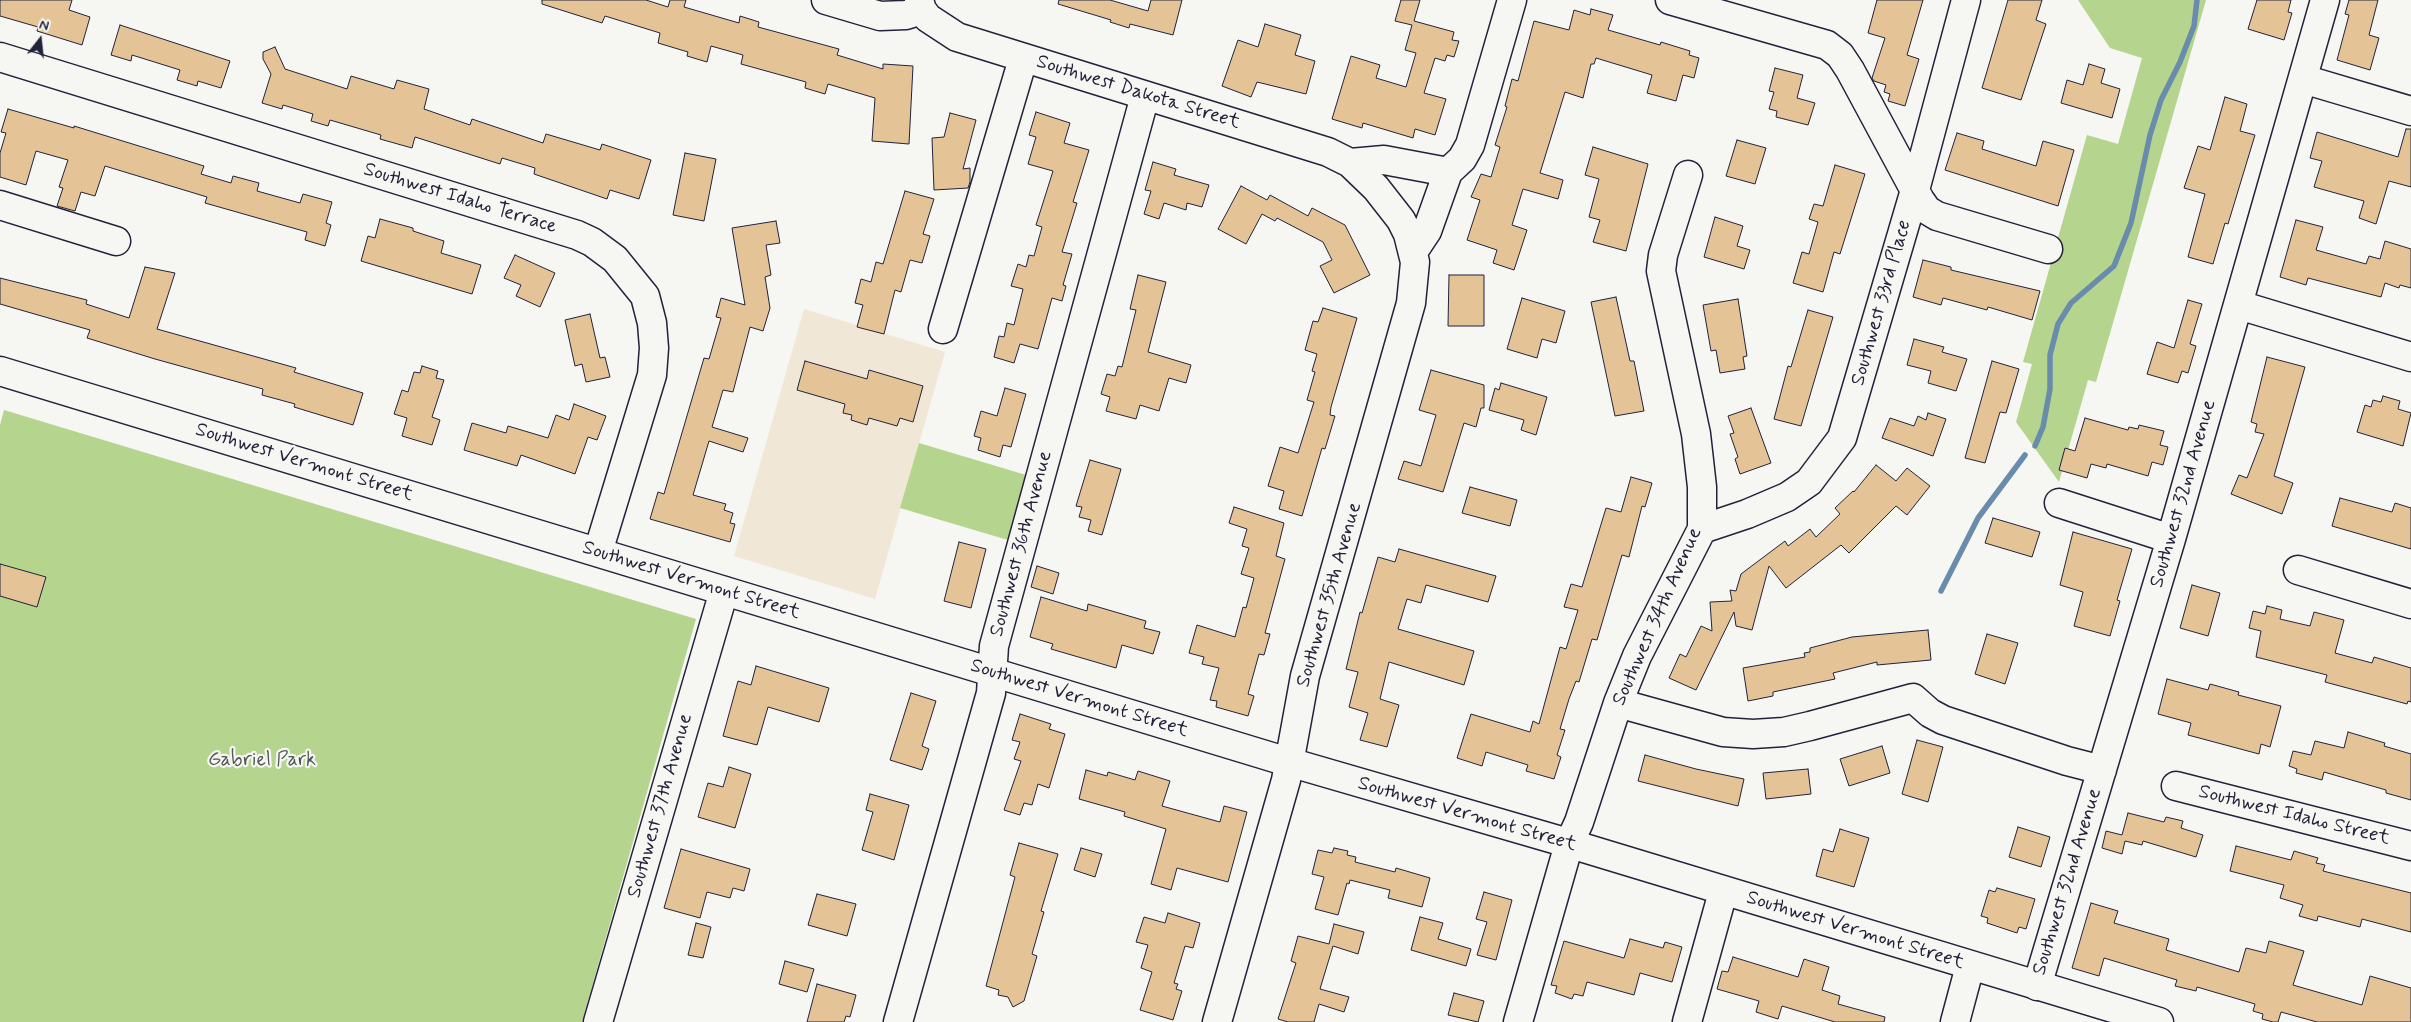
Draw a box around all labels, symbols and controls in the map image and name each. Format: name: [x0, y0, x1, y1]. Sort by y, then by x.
north arrow: [15, 15, 65, 65]
text: N: [37, 16, 51, 36]
street label: Southwest Dakota Street: [1033, 51, 1243, 135]
street label: Southwest Idaho Terrace: [360, 158, 560, 240]
street label: Southwest 33rd Place: [1847, 217, 1917, 389]
street label: Southwest 32nd Avenue: [2146, 397, 2222, 591]
street label: Southwest Vermont Street: [192, 418, 416, 508]
street label: Southwest 36th Avenue: [986, 448, 1058, 640]
street label: Southwest 35th Avenue: [1292, 500, 1368, 690]
street label: Southwest 34th Avenue: [1608, 524, 1708, 710]
street label: Southwest Vermont Street: [579, 536, 803, 626]
street label: Southwest Vermont Street: [967, 654, 1191, 744]
street label: Southwest 37th Avenue: [623, 711, 699, 901]
park label: Gabriel Park: [208, 749, 316, 773]
street label: Southwest Vermont Street: [1355, 772, 1579, 858]
street label: Southwest Idaho Street: [2196, 781, 2392, 851]
street label: Southwest 32nd Avenue: [2028, 786, 2108, 978]
street label: Southwest Vermont Street: [1743, 886, 1967, 976]

